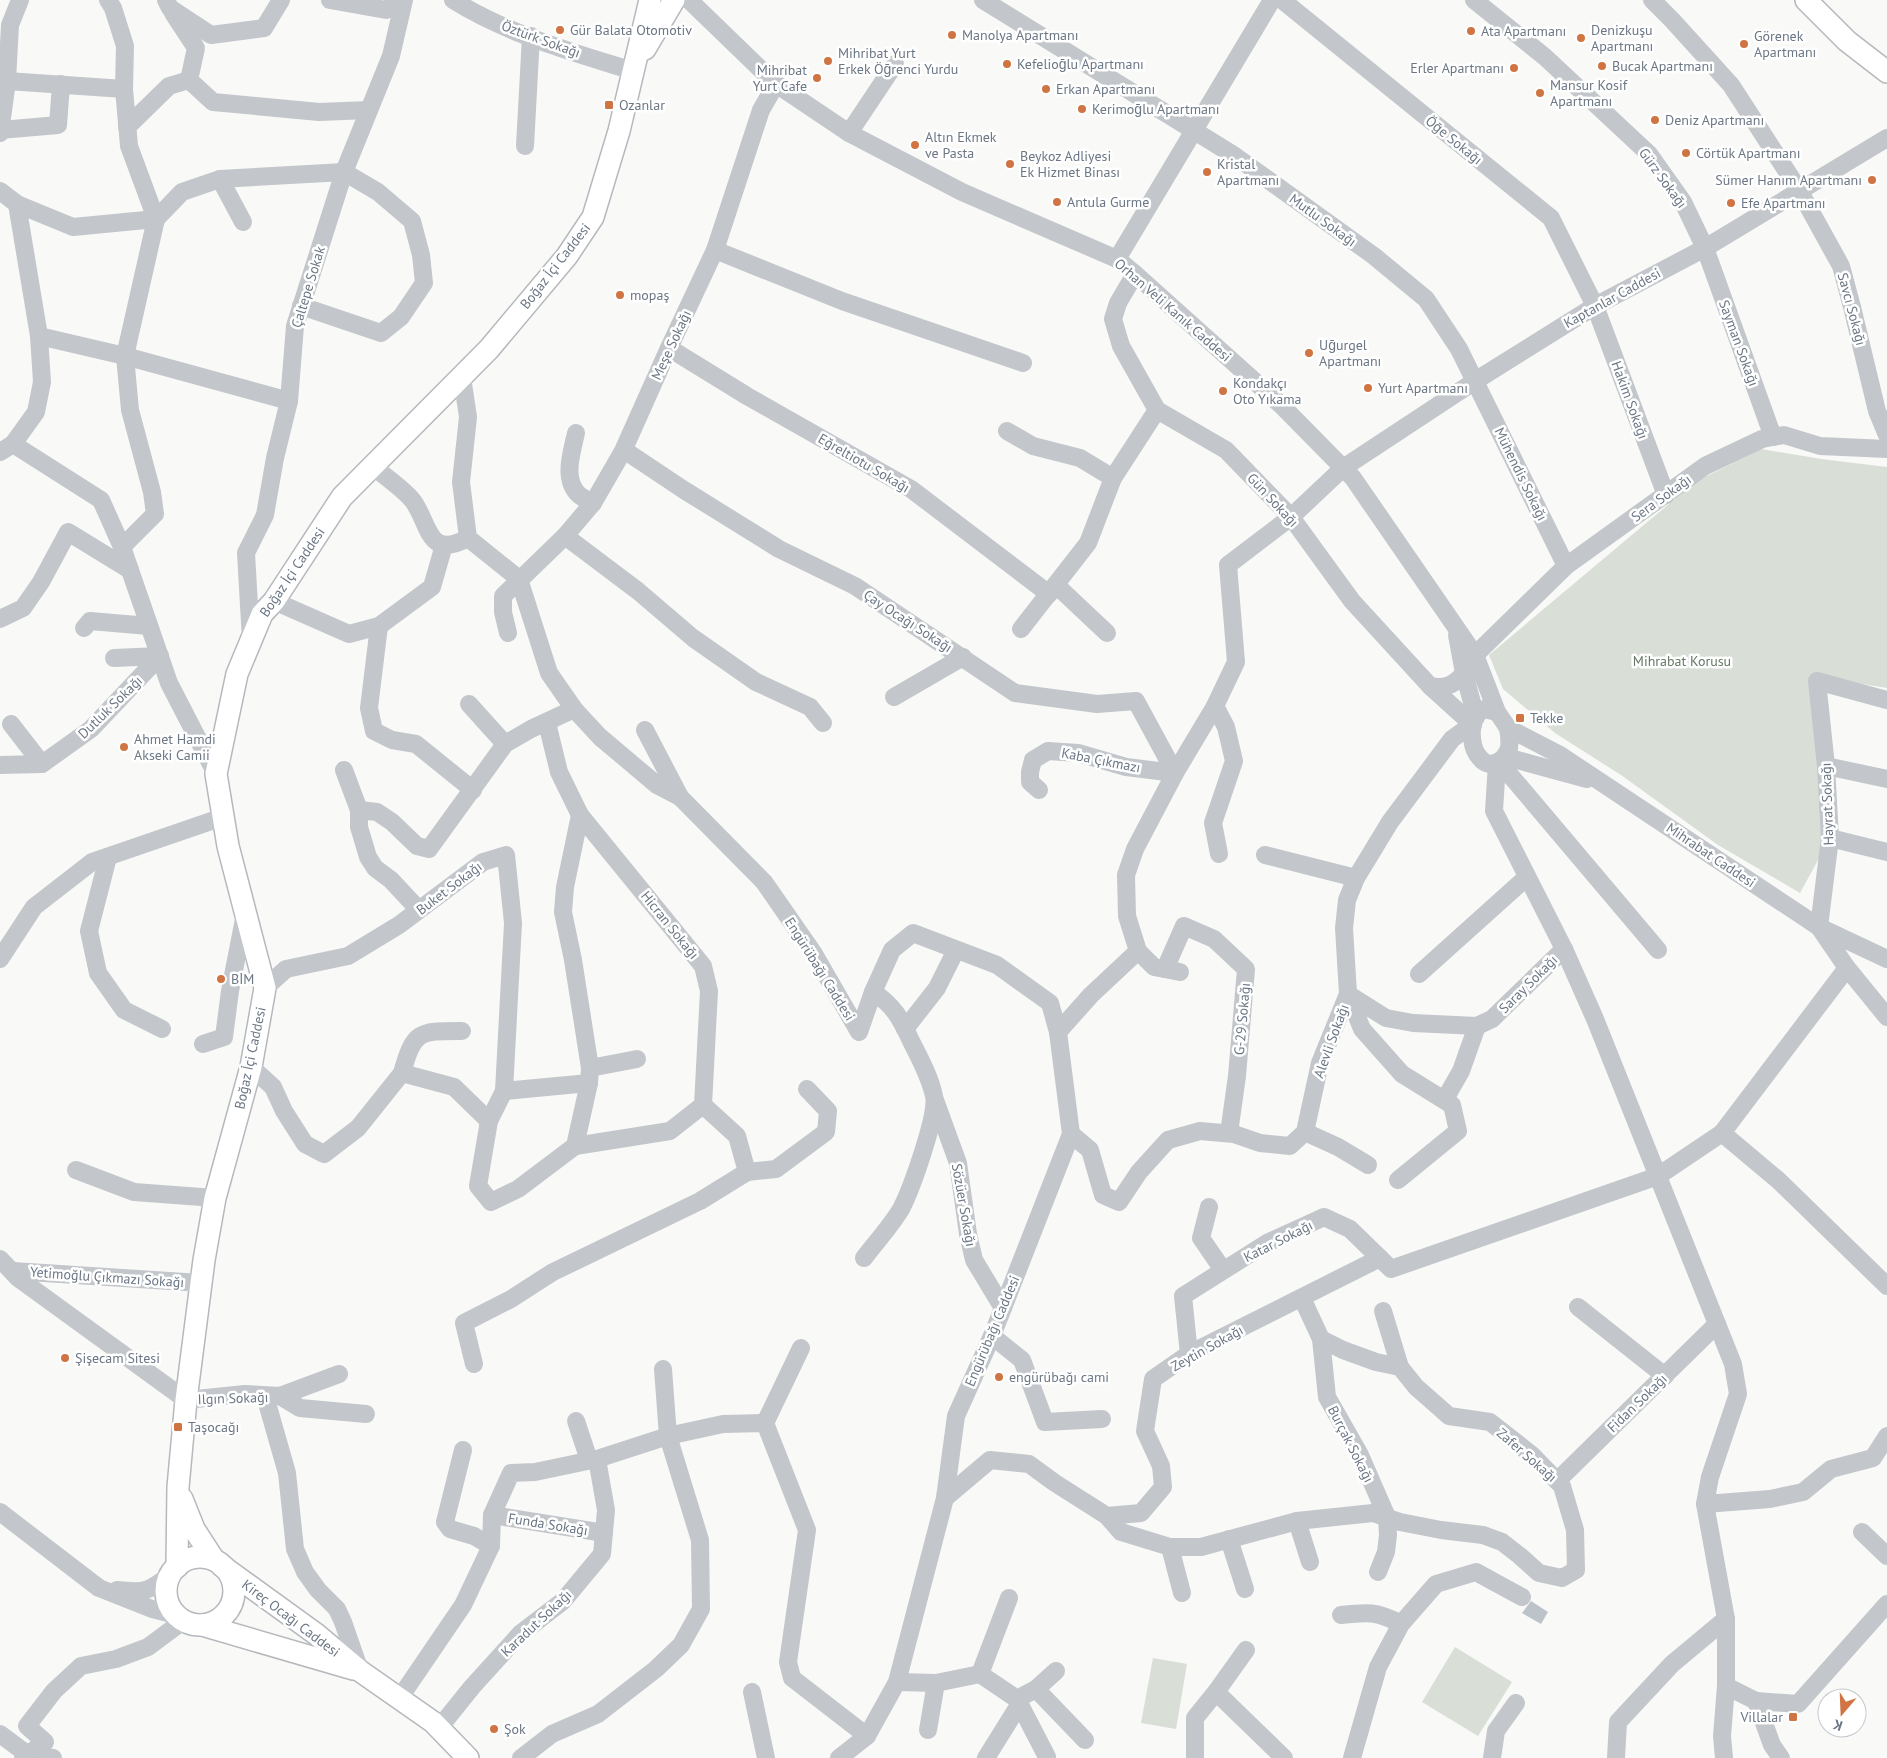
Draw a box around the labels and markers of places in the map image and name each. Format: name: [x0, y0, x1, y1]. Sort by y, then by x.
place label: Gür Balata Otomotiv: [570, 21, 692, 39]
place label: Denizkuşu Apartmanı: [1591, 21, 1653, 55]
place label: Ata Apartmanı: [1481, 22, 1566, 40]
marker: Gür Balata Otomotiv: [554, 24, 566, 36]
marker: Ata Apartmanı: [1465, 25, 1477, 37]
place label: Manolya Apartmanı: [962, 26, 1078, 44]
place label: Görenek Apartmanı: [1754, 27, 1816, 61]
marker: Manolya Apartmanı: [946, 29, 958, 41]
marker: Denizkuşu Apartmanı: [1575, 32, 1587, 44]
marker: Görenek Apartmanı: [1738, 38, 1750, 50]
place label: Mihribat Yurt Erkek Öḡrenci Yurdu: [838, 44, 958, 78]
marker: Mihribat Yurt Erkek Öḡrenci Yurdu: [822, 55, 834, 67]
place label: Kefelioḡlu Apartmanı: [1017, 55, 1144, 73]
place label: Bucak Apartmanı: [1612, 57, 1713, 75]
marker: Kefelioḡlu Apartmanı: [1001, 58, 1013, 70]
place label: Erler Apartmanı: [1410, 59, 1504, 77]
marker: Bucak Apartmanı: [1596, 60, 1608, 72]
place label: Mihribat Yurt Cafe: [753, 61, 807, 95]
marker: Erler Apartmanı: [1508, 62, 1520, 74]
marker: Mihribat Yurt Cafe: [811, 72, 823, 84]
place label: Mansur Kosif Apartmanı: [1550, 76, 1628, 110]
place label: Erkan Apartmanı: [1056, 80, 1155, 98]
marker: Erkan Apartmanı: [1040, 83, 1052, 95]
marker: Mansur Kosif Apartmanı: [1534, 87, 1546, 99]
place label: Ozanlar: [619, 96, 665, 114]
marker: Ozanlar: [603, 99, 615, 111]
place label: Kerimoḡlu Apartmanı: [1092, 100, 1219, 118]
marker: Kerimoḡlu Apartmanı: [1076, 103, 1088, 115]
place label: Deniz Apartmanı: [1665, 111, 1764, 129]
marker: Deniz Apartmanı: [1649, 114, 1661, 126]
place label: Altın Ekmek ve Pasta: [925, 128, 997, 162]
marker: Altın Ekmek ve Pasta: [909, 139, 921, 151]
place label: Cörtük Apartmanı: [1696, 144, 1800, 162]
place label: Beykoz Adliyesi Ek Hizmet Binası: [1020, 147, 1120, 181]
marker: Cörtük Apartmanı: [1680, 147, 1692, 159]
place label: Kristal Apartmanı: [1217, 155, 1279, 189]
marker: Beykoz Adliyesi Ek Hizmet Binası: [1004, 158, 1016, 170]
marker: Kristal Apartmanı: [1201, 166, 1213, 178]
place label: Sümer Hanım Apartmanı: [1715, 171, 1862, 189]
marker: Sümer Hanım Apartmanı: [1866, 174, 1878, 186]
place label: Antula Gurme: [1067, 193, 1149, 211]
place label: Efe Apartmanı: [1741, 194, 1826, 212]
marker: Antula Gurme: [1051, 196, 1063, 208]
marker: Efe Apartmanı: [1725, 197, 1737, 209]
place label: mopaş: [630, 286, 669, 304]
marker: mopaş: [614, 289, 626, 301]
place label: Uḡurgel Apartmanı: [1319, 336, 1381, 370]
marker: Uḡurgel Apartmanı: [1303, 347, 1315, 359]
place label: Kondakçı Oto Yıkama: [1233, 374, 1302, 408]
place label: Yurt Apartmanı: [1378, 379, 1468, 397]
marker: Yurt Apartmanı: [1362, 382, 1374, 394]
marker: Kondakçı Oto Yıkama: [1217, 385, 1229, 397]
place label: Tekke: [1530, 709, 1563, 727]
marker: Tekke: [1514, 712, 1526, 724]
place label: Ahmet Hamdi Akseki Camii: [134, 730, 216, 764]
marker: Ahmet Hamdi Akseki Camii: [118, 741, 130, 753]
place label: BİM: [231, 970, 254, 988]
marker: BİM: [215, 973, 227, 985]
place label: Şişecam Sitesi: [75, 1349, 160, 1367]
marker: Şişecam Sitesi: [59, 1352, 71, 1364]
place label: engürübağı cami: [1009, 1368, 1109, 1386]
marker: engürübağı cami: [993, 1371, 1005, 1383]
place label: Taşocağı: [188, 1418, 239, 1436]
marker: Taşocağı: [172, 1421, 184, 1433]
place label: Villalar: [1739, 1708, 1783, 1726]
marker: Villalar: [1787, 1711, 1799, 1723]
place label: Şok: [504, 1720, 526, 1738]
marker: Şok: [488, 1723, 500, 1735]

